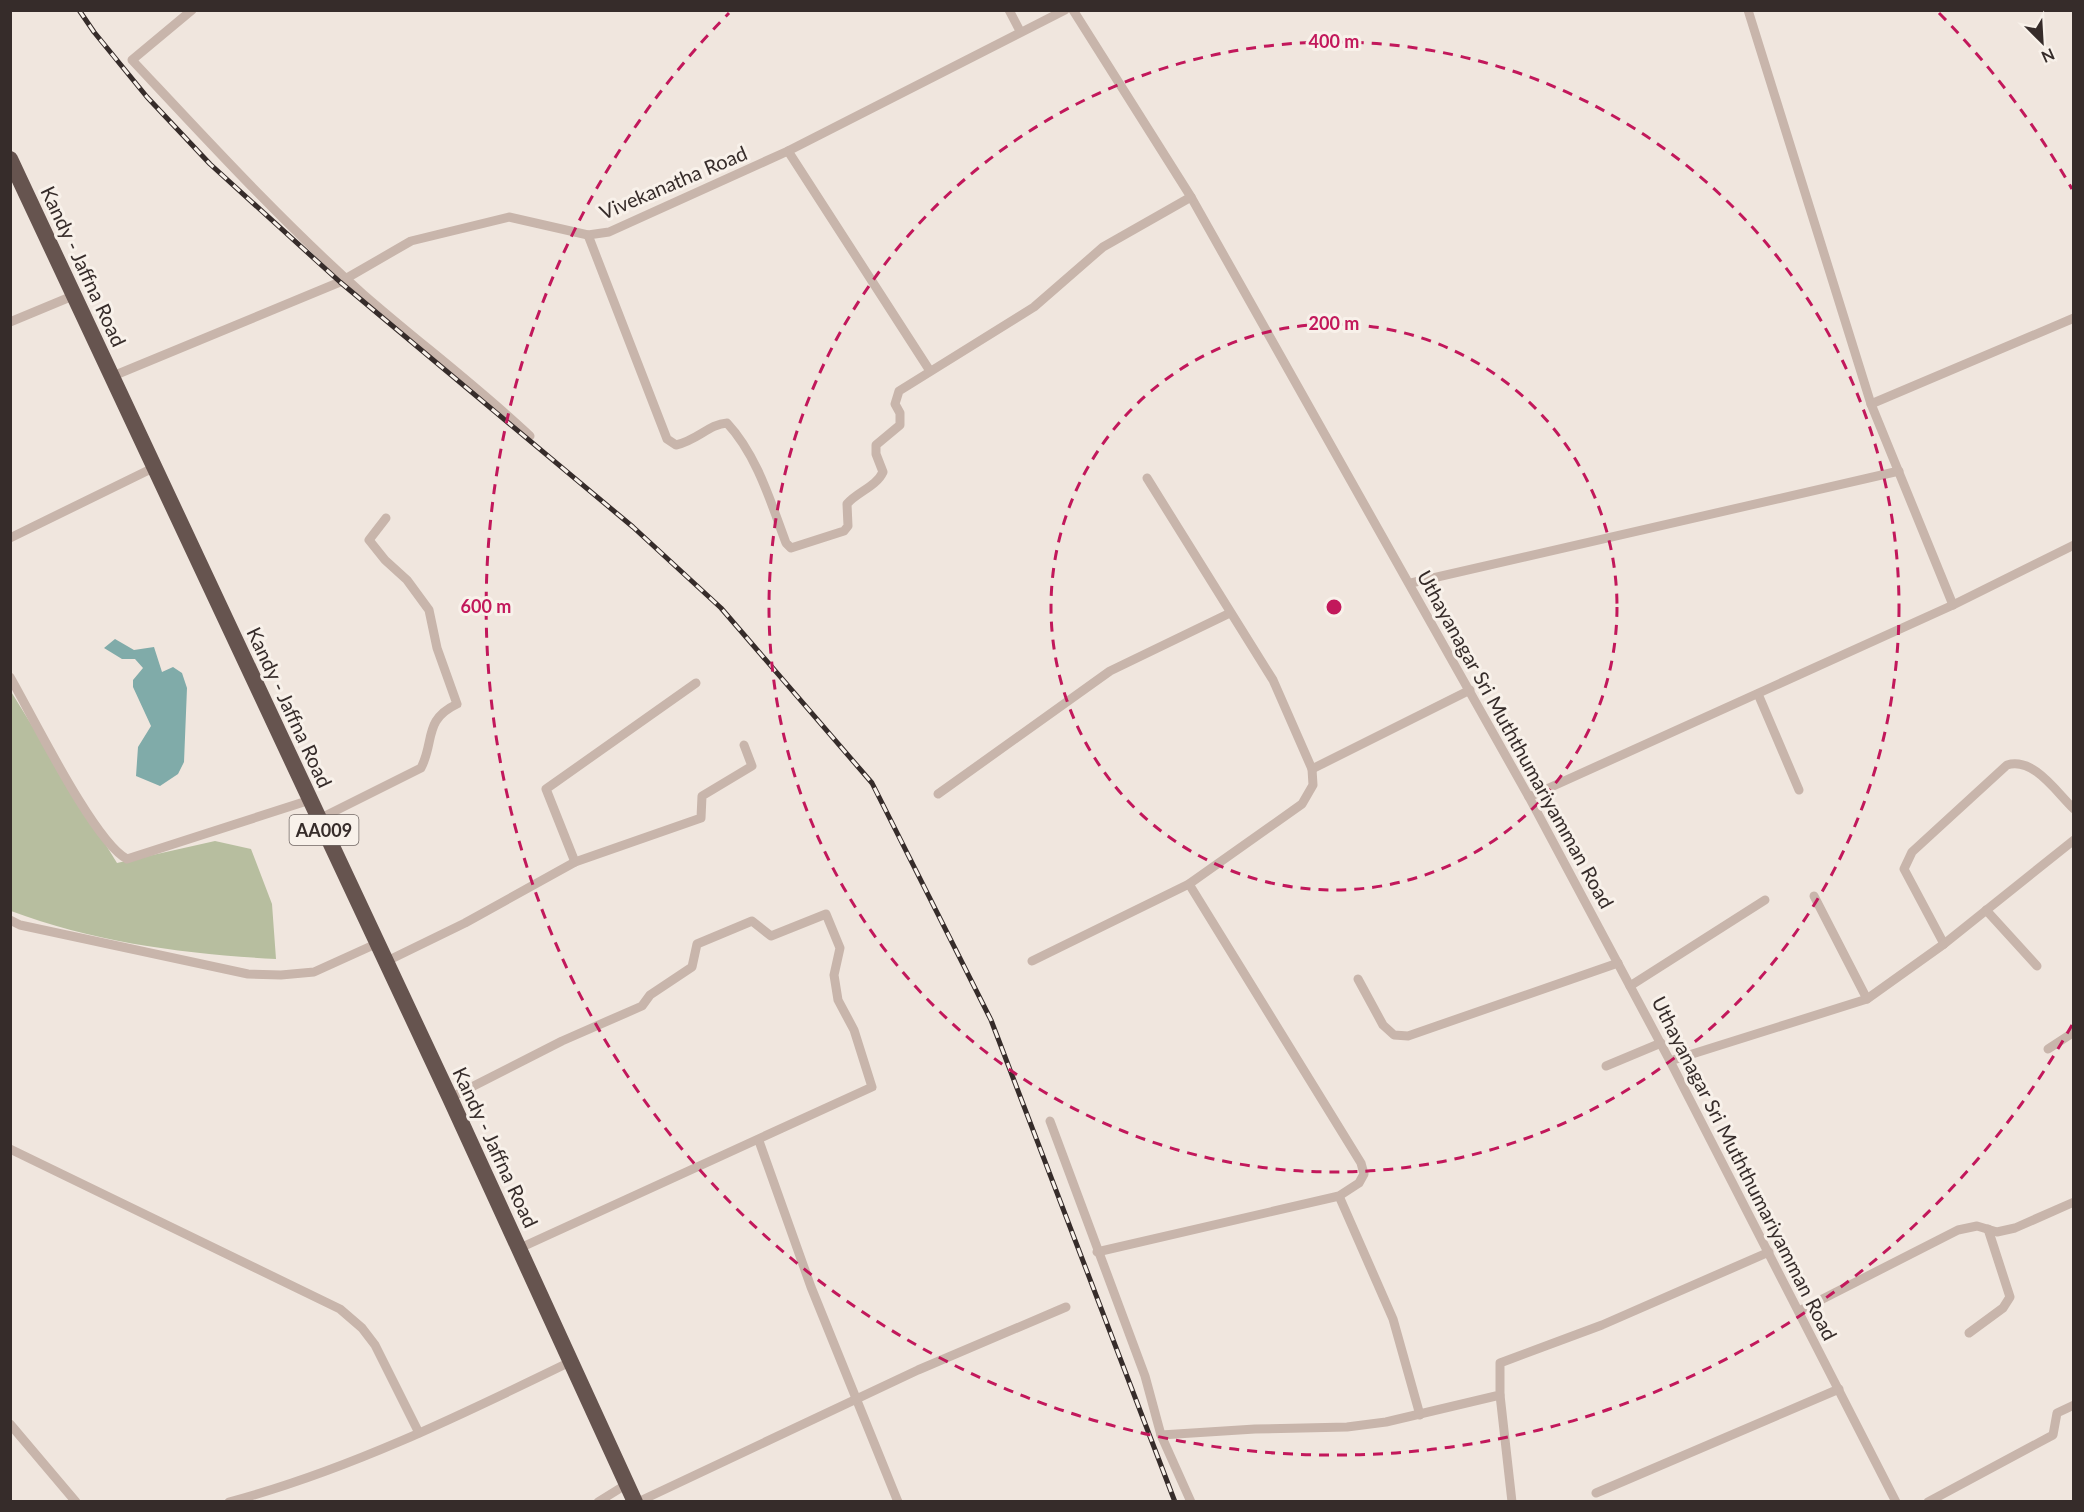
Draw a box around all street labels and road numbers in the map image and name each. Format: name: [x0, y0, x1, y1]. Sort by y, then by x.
street label: Vivekanatha Road: [596, 140, 750, 224]
street label: Kandy - Jaffna Road: [36, 182, 132, 350]
street label: Uthayanagar Sri Muththumariyamman Road: [1413, 566, 1619, 912]
street label: Kandy - Jaffna Road: [242, 623, 338, 791]
road number: AA009: [290, 815, 358, 845]
street label: Uthayanagar Sri Muththumariyamman Road: [1647, 992, 1843, 1344]
street label: Kandy - Jaffna Road: [448, 1063, 544, 1231]

